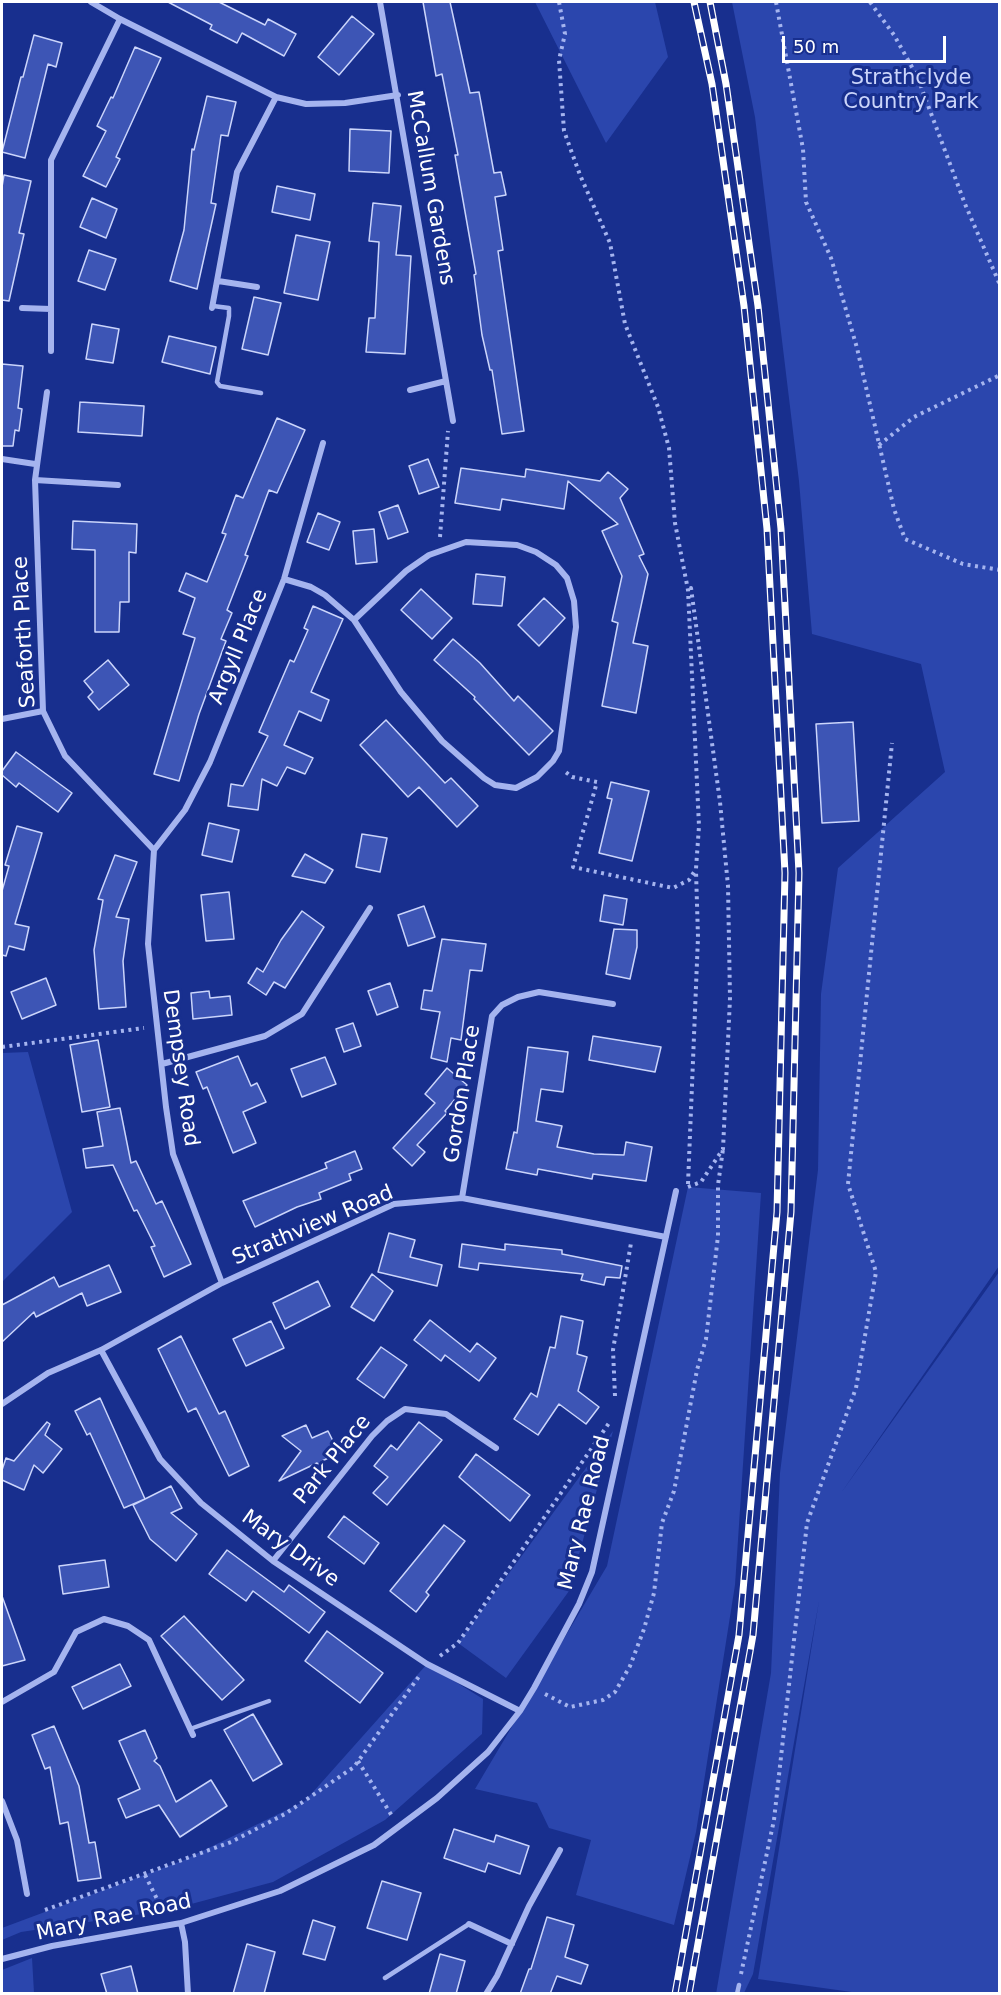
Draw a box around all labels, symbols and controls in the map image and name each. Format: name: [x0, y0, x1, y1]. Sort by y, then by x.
scale bar: [785, 24, 948, 62]
text: 50 m: [793, 36, 839, 57]
park label: Strathclyde Country Park: [843, 66, 979, 116]
street label: McCallum Gardens: [400, 89, 460, 287]
street label: Seaforth Place: [8, 555, 42, 709]
street label: Argyll Place: [204, 585, 274, 709]
street label: Dempsey Road: [156, 988, 204, 1148]
street label: Gordon Place: [440, 1023, 486, 1165]
street label: Strathview Road: [229, 1181, 397, 1271]
street label: Park Place: [289, 1410, 377, 1510]
street label: Mary Rae Road: [554, 1433, 616, 1593]
street label: Mary Drive: [236, 1505, 344, 1593]
street label: Mary Rae Road: [34, 1889, 194, 1947]

